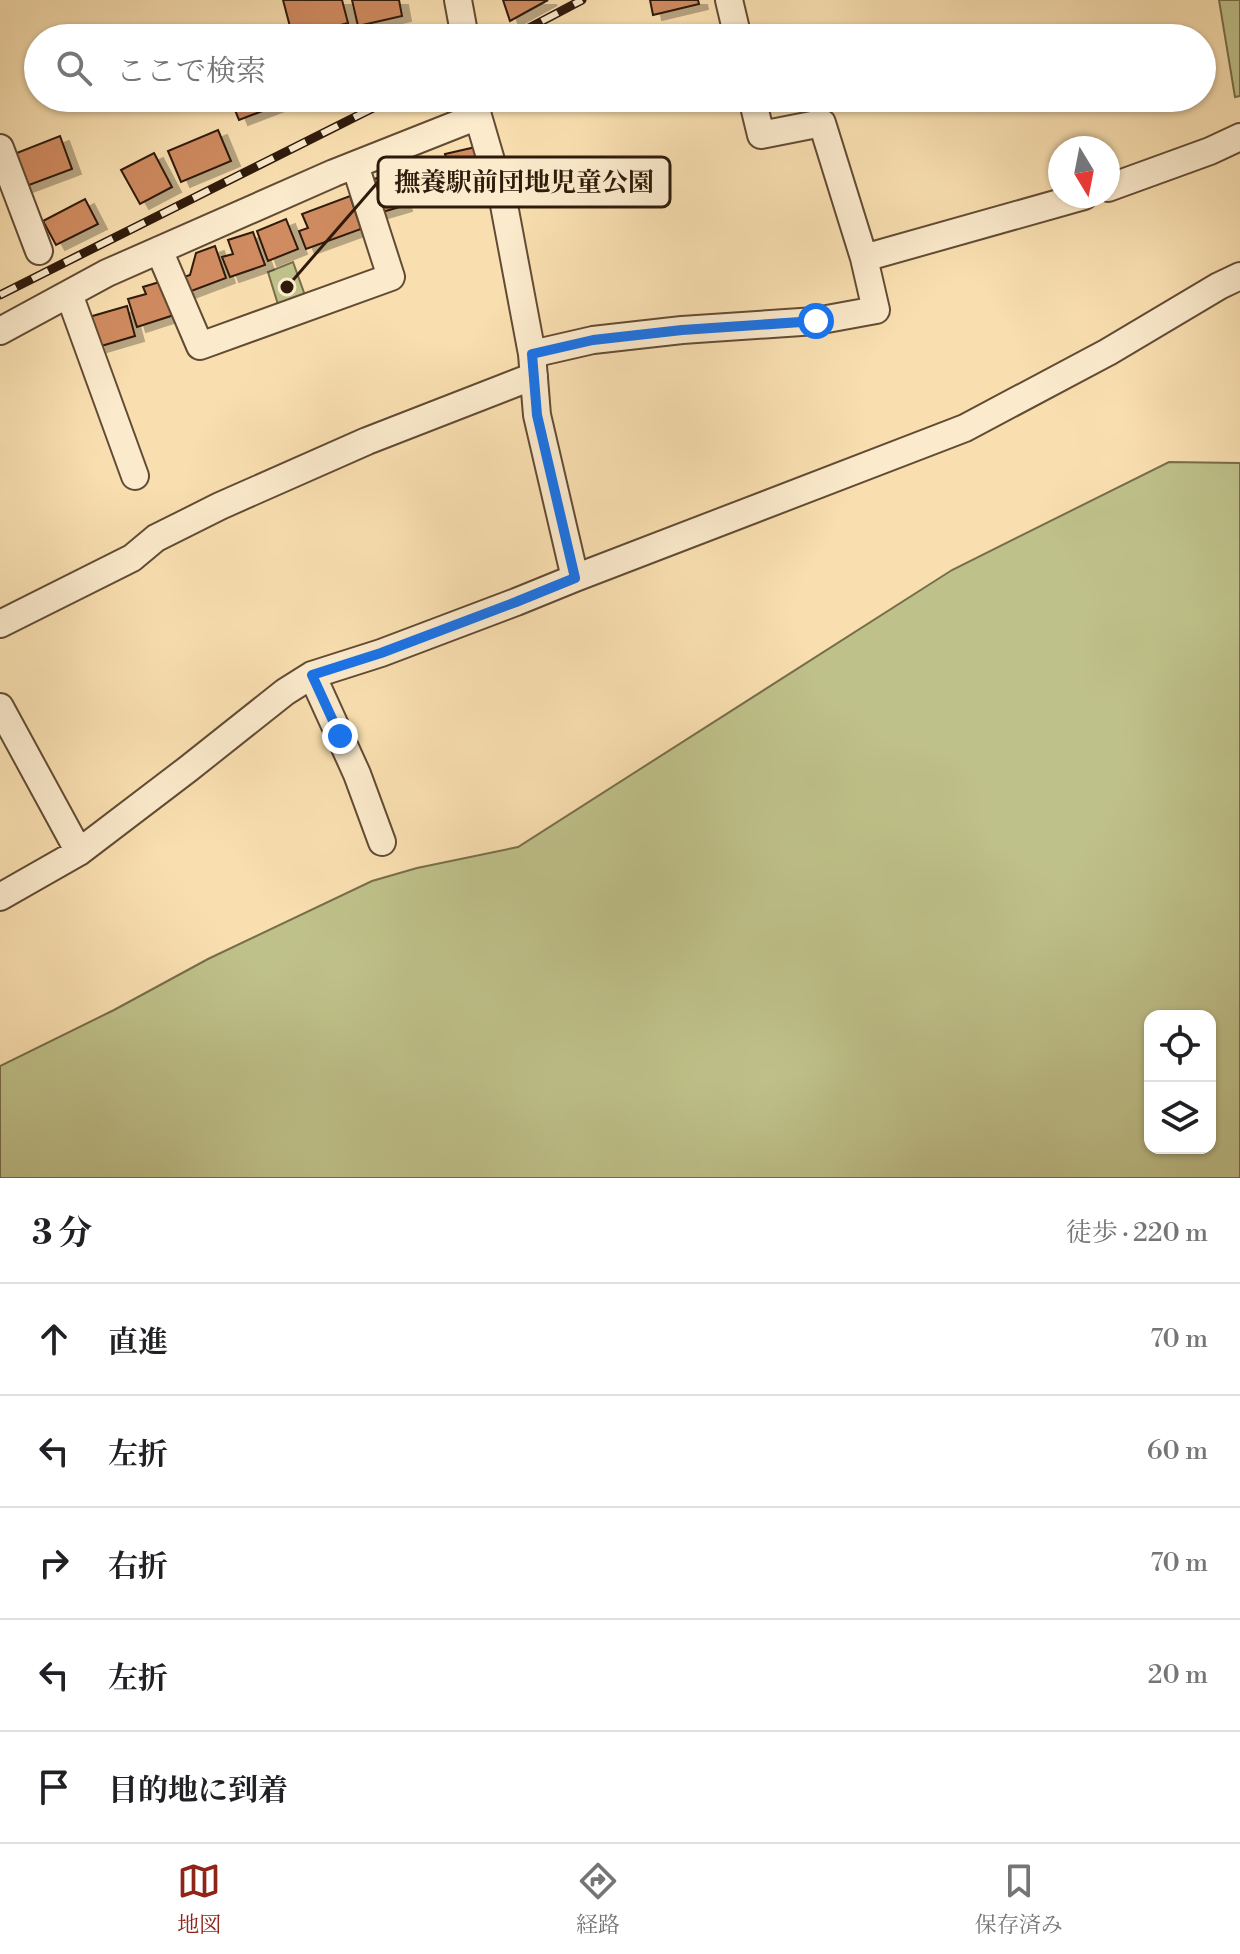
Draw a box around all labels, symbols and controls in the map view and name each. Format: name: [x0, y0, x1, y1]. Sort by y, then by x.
search box: [24, 24, 1216, 112]
icon: search: [52, 46, 96, 90]
text: ここで検索: [116, 53, 266, 91]
north arrow: [1048, 136, 1120, 208]
callout: 撫養駅前団地児童公園: [378, 157, 670, 207]
text: 撫養駅前団地児童公園: [394, 167, 654, 199]
route start: [798, 303, 834, 339]
route end: [322, 718, 358, 754]
map controls: [1144, 1010, 1216, 1154]
button: locate: [1144, 1010, 1216, 1082]
button: layers: [1144, 1082, 1216, 1154]
text: 3 分: [32, 1213, 92, 1255]
text: 徒歩 · 220 m: [1066, 1217, 1208, 1249]
icon: ahead: [32, 1317, 76, 1361]
text: 70 m: [1150, 1323, 1208, 1355]
text: 直進: [108, 1324, 168, 1362]
icon: left: [32, 1429, 76, 1473]
text: 60 m: [1147, 1435, 1208, 1467]
text: 左折: [108, 1436, 168, 1474]
icon: right: [32, 1541, 76, 1585]
text: 70 m: [1150, 1547, 1208, 1579]
text: 右折: [108, 1548, 168, 1586]
icon: left: [32, 1653, 76, 1697]
text: 20 m: [1148, 1659, 1208, 1691]
text: 左折: [108, 1660, 168, 1698]
icon: arrive: [32, 1765, 76, 1809]
text: 目的地に到着: [108, 1772, 288, 1810]
tab: 地図: [177, 1859, 221, 1939]
tab: 経路: [576, 1859, 620, 1939]
tab: 保存済み: [975, 1859, 1063, 1939]

